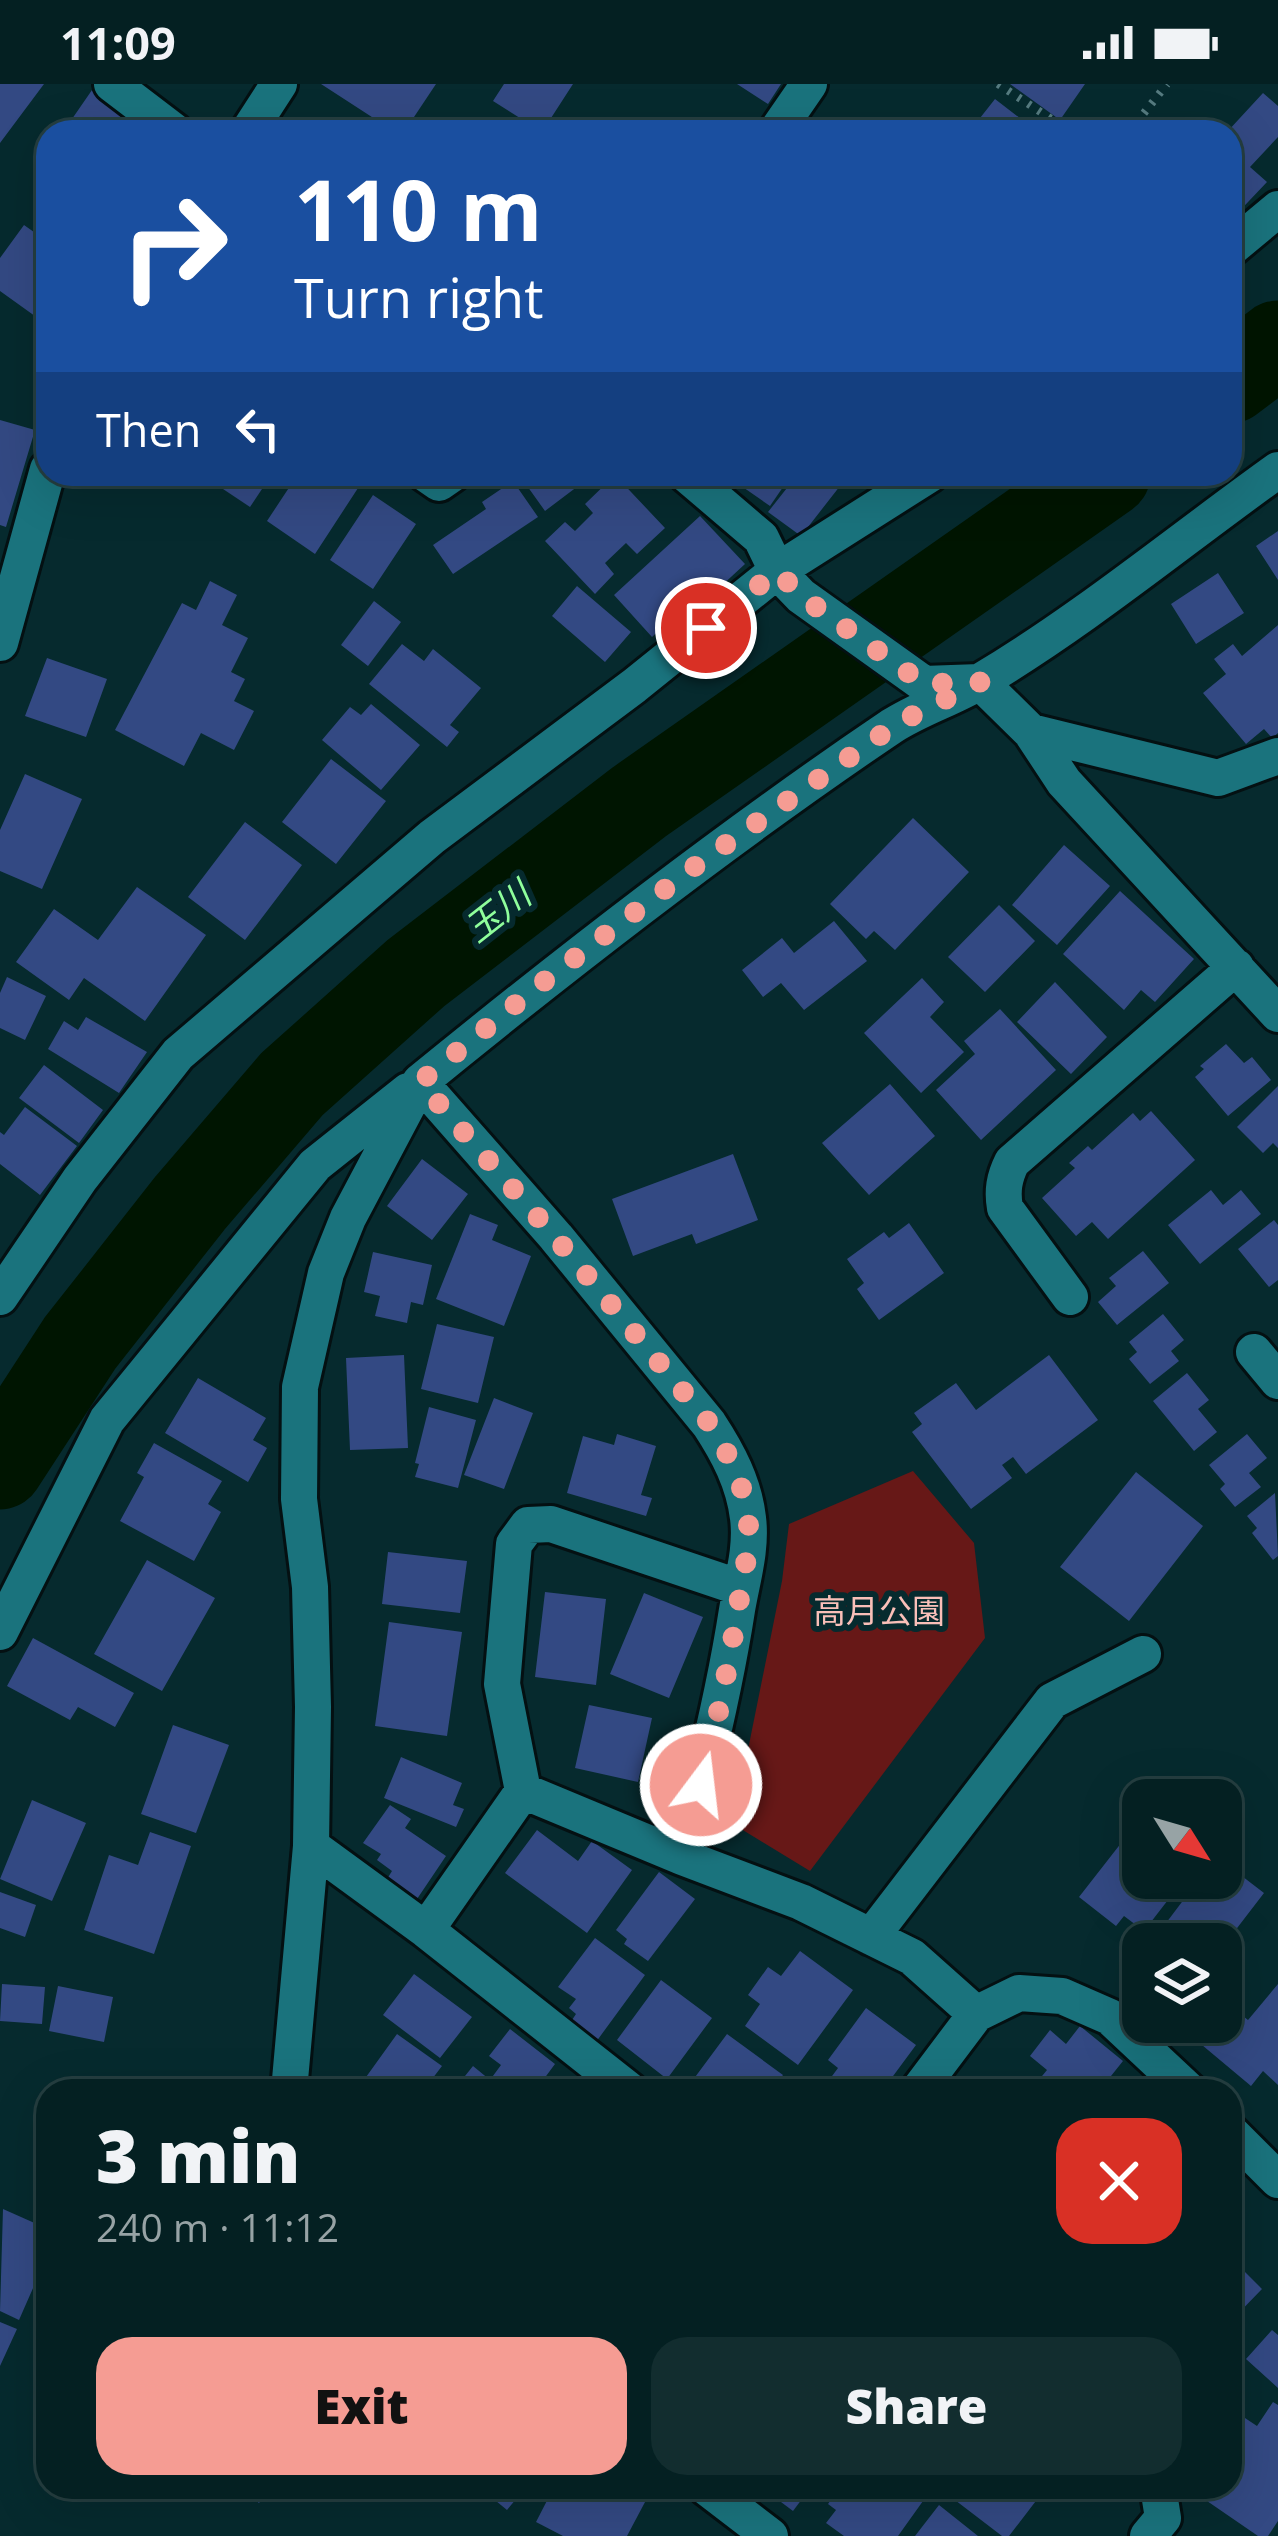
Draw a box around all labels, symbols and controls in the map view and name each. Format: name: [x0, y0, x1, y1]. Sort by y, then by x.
text: 11:09: [60, 12, 176, 73]
text: 110 m: [294, 151, 542, 266]
icon: right: [96, 168, 252, 324]
text: Turn right: [294, 260, 543, 334]
icon: left: [225, 396, 291, 462]
text: Then: [96, 399, 201, 460]
pin: [655, 577, 757, 679]
icon: arrive: [673, 595, 739, 661]
water label: 玉川: [454, 867, 544, 952]
park label: 高月公園: [813, 1588, 945, 1633]
position arrow: [638, 1722, 764, 1848]
north arrow: [1122, 1779, 1242, 1899]
map controls: [1122, 1779, 1242, 2043]
button: layers: [1122, 1923, 1242, 2043]
text: 3 min: [96, 2106, 301, 2204]
button: close: [1056, 2118, 1182, 2244]
text: 240 m · 11:12: [96, 2200, 339, 2253]
button: Exit: [96, 2337, 627, 2475]
button: Share: [651, 2337, 1182, 2475]

